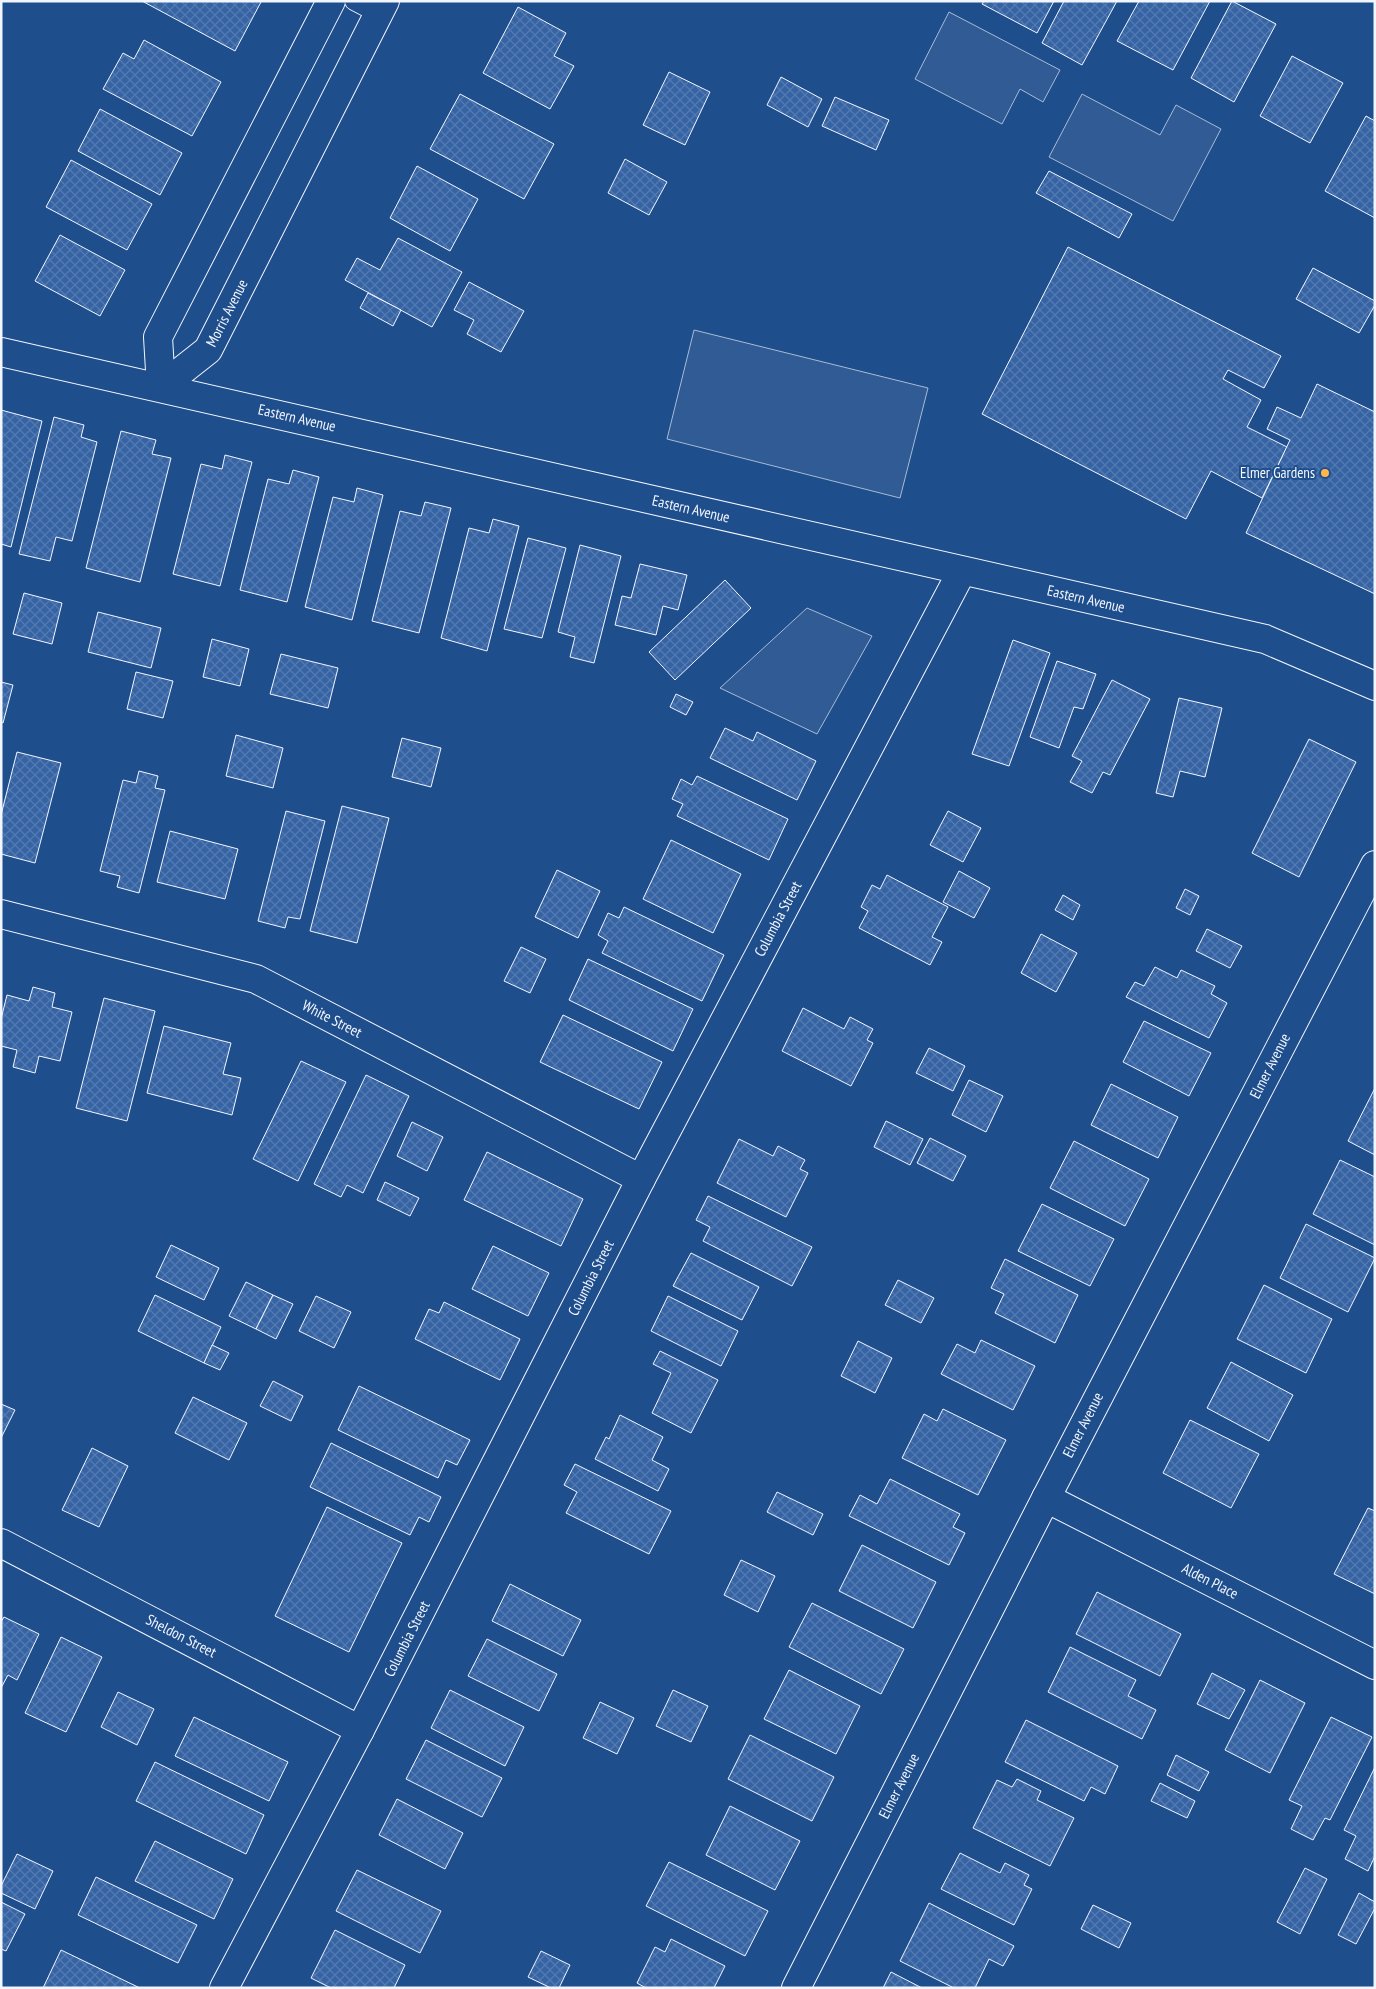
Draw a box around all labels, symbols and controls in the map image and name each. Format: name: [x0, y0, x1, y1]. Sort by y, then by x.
street label: Morris Avenue: [201, 276, 252, 350]
street label: Eastern Avenue: [256, 399, 338, 436]
place label: Elmer Gardens: [1240, 463, 1315, 482]
marker: Elmer Gardens: [1319, 467, 1331, 479]
street label: Eastern Avenue: [650, 490, 732, 527]
street label: Eastern Avenue: [1045, 580, 1127, 617]
street label: Columbia Street: [750, 878, 805, 960]
street label: White Street: [299, 995, 365, 1042]
street label: Elmer Avenue: [1245, 1030, 1294, 1102]
street label: Columbia Street: [563, 1237, 618, 1319]
street label: Elmer Avenue: [1058, 1389, 1107, 1461]
street label: Alden Place: [1179, 1558, 1242, 1603]
street label: Columbia Street: [379, 1598, 434, 1680]
street label: Sheldon Street: [143, 1610, 220, 1661]
street label: Elmer Avenue: [874, 1750, 923, 1822]

